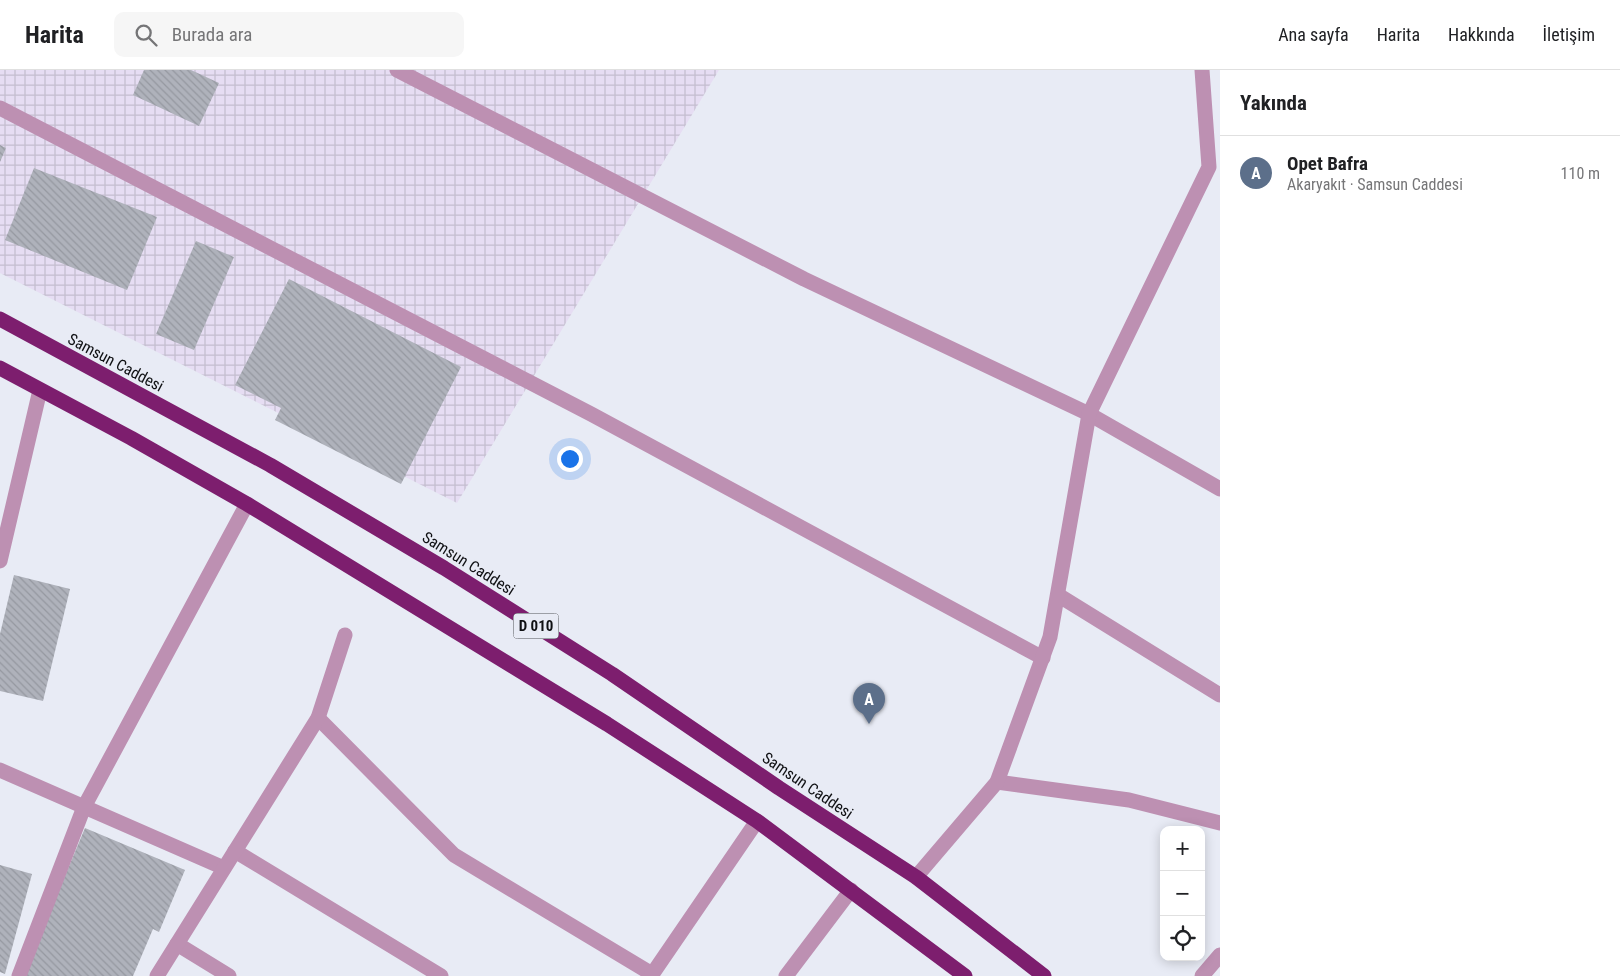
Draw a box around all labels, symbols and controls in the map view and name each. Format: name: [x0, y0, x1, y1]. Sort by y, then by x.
search box: [114, 12, 464, 57]
text: Harita: [25, 21, 84, 49]
icon: search: [132, 21, 160, 49]
text: Burada ara: [172, 23, 252, 46]
text: Ana sayfa: [1278, 24, 1349, 45]
text: Harita: [1377, 24, 1420, 45]
text: Hakkında: [1448, 24, 1515, 45]
text: İletişim: [1543, 24, 1595, 45]
text: Yakında: [1240, 91, 1307, 115]
text: Opet Bafra: [1287, 152, 1368, 175]
text: A: [1251, 164, 1261, 183]
text: 110 m: [1561, 164, 1600, 183]
text: Akaryakıt · Samsun Caddesi: [1287, 175, 1463, 194]
street label: Samsun Caddesi: [65, 329, 167, 396]
your location: [557, 446, 583, 472]
street label: Samsun Caddesi: [419, 527, 519, 599]
road number: D 010: [514, 614, 558, 638]
pin: A: [853, 683, 885, 724]
street label: Samsun Caddesi: [759, 748, 857, 823]
map controls: [1160, 826, 1205, 961]
button: +: [1160, 826, 1205, 871]
button: −: [1160, 871, 1205, 916]
button: locate: [1160, 916, 1205, 961]

